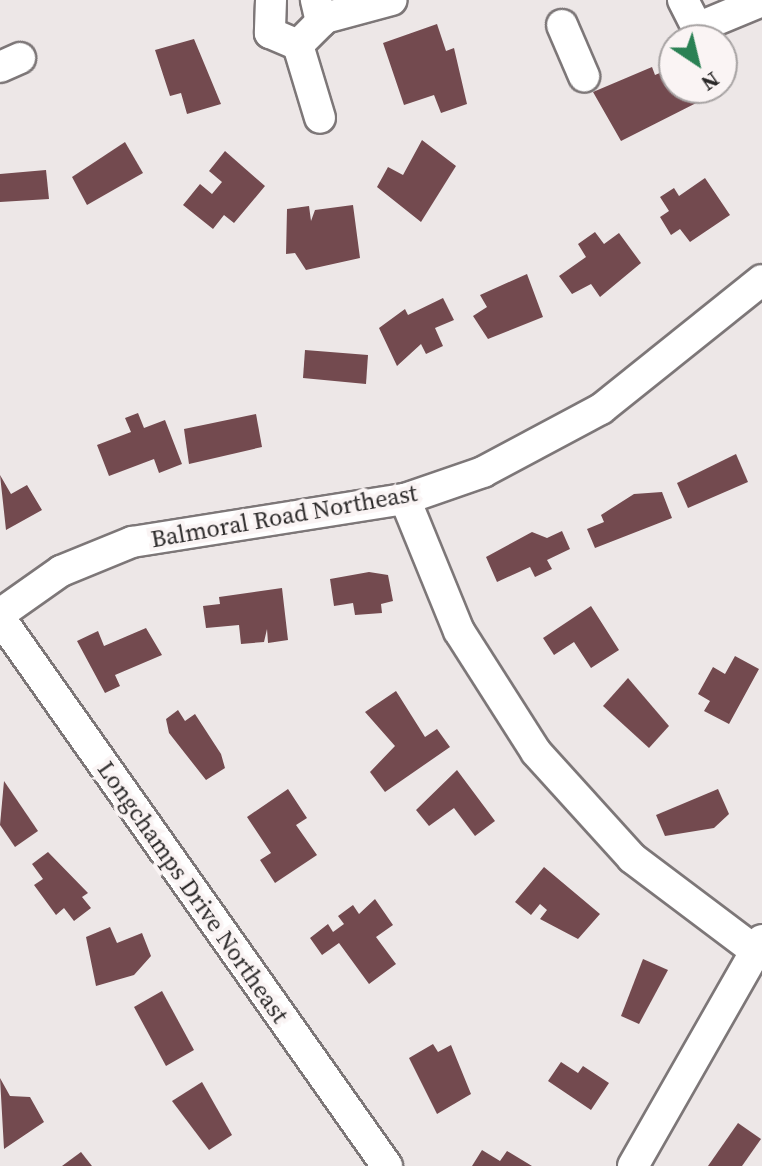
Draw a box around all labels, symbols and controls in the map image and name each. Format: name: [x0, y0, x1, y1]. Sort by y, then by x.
north arrow: [658, 24, 738, 104]
text: N: [695, 65, 726, 99]
street label: Balmoral Road Northeast: [149, 478, 419, 554]
street label: Longchamps Drive Northeast: [92, 756, 294, 1028]

